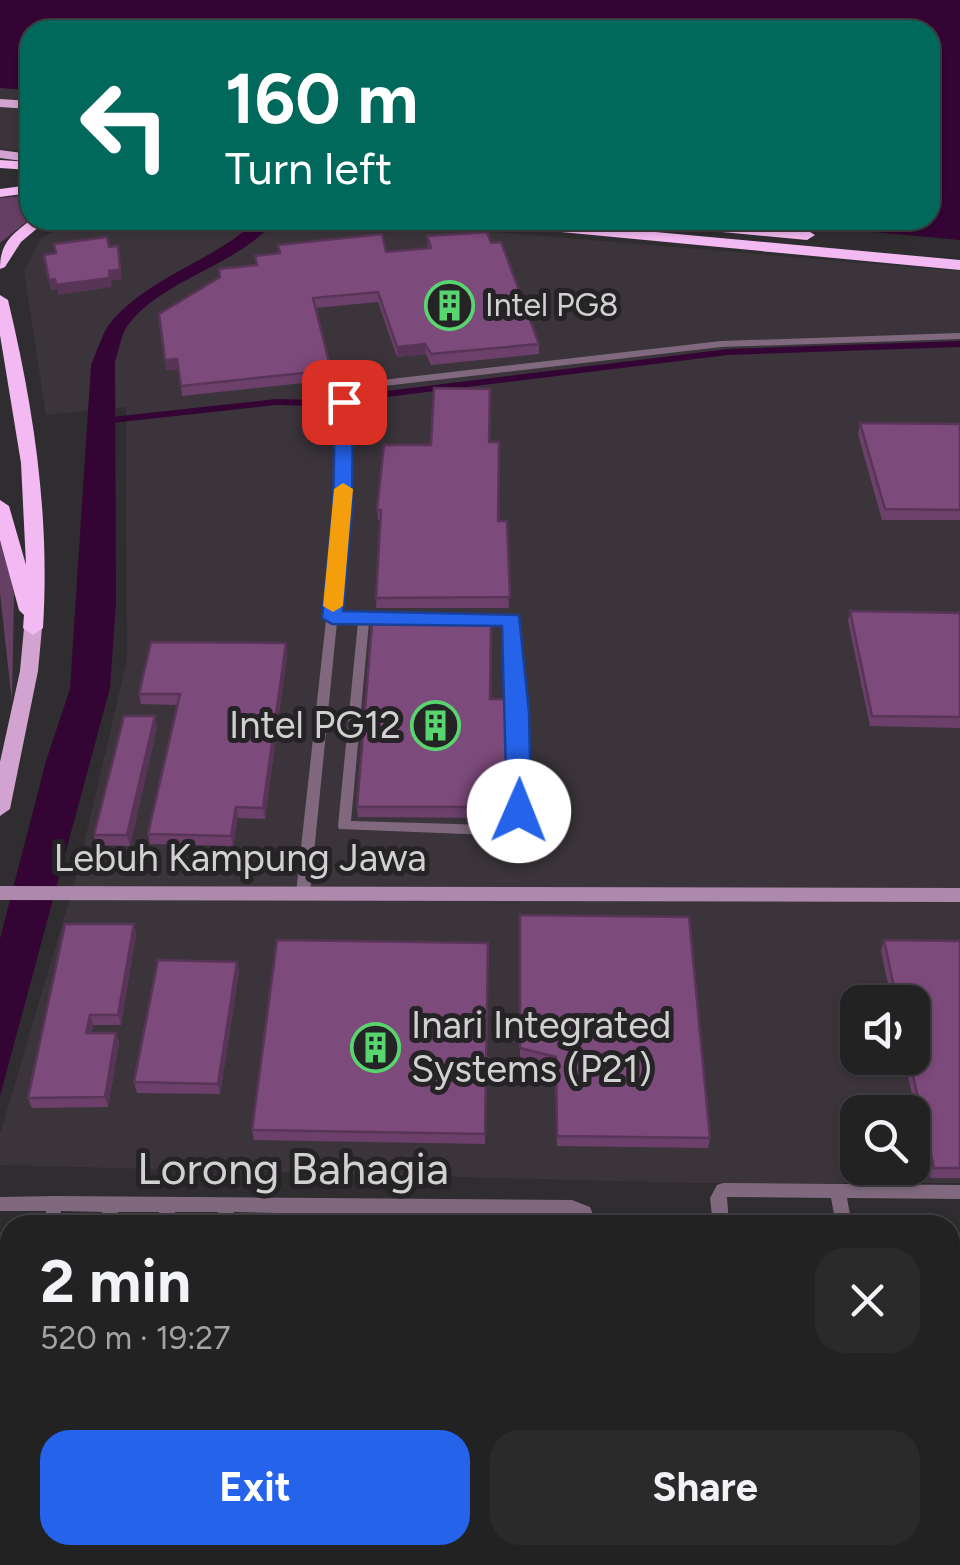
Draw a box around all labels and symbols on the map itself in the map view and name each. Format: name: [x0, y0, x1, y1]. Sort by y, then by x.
building icon: Intel PG8: [424, 279, 476, 331]
place label: Intel PG8: [485, 286, 618, 324]
pin: [302, 360, 387, 445]
building icon: Intel PG12: [410, 699, 462, 751]
place label: Intel PG12: [229, 702, 401, 748]
position arrow: [467, 759, 571, 863]
street label: Lebuh Kampung Jawa: [53, 835, 427, 881]
place label: Inari Integrated Systems (P21): [411, 1002, 671, 1092]
building icon: Inari Integrated Systems (P21): [350, 1021, 402, 1073]
street label: Lorong Bahagia: [137, 1141, 449, 1195]

